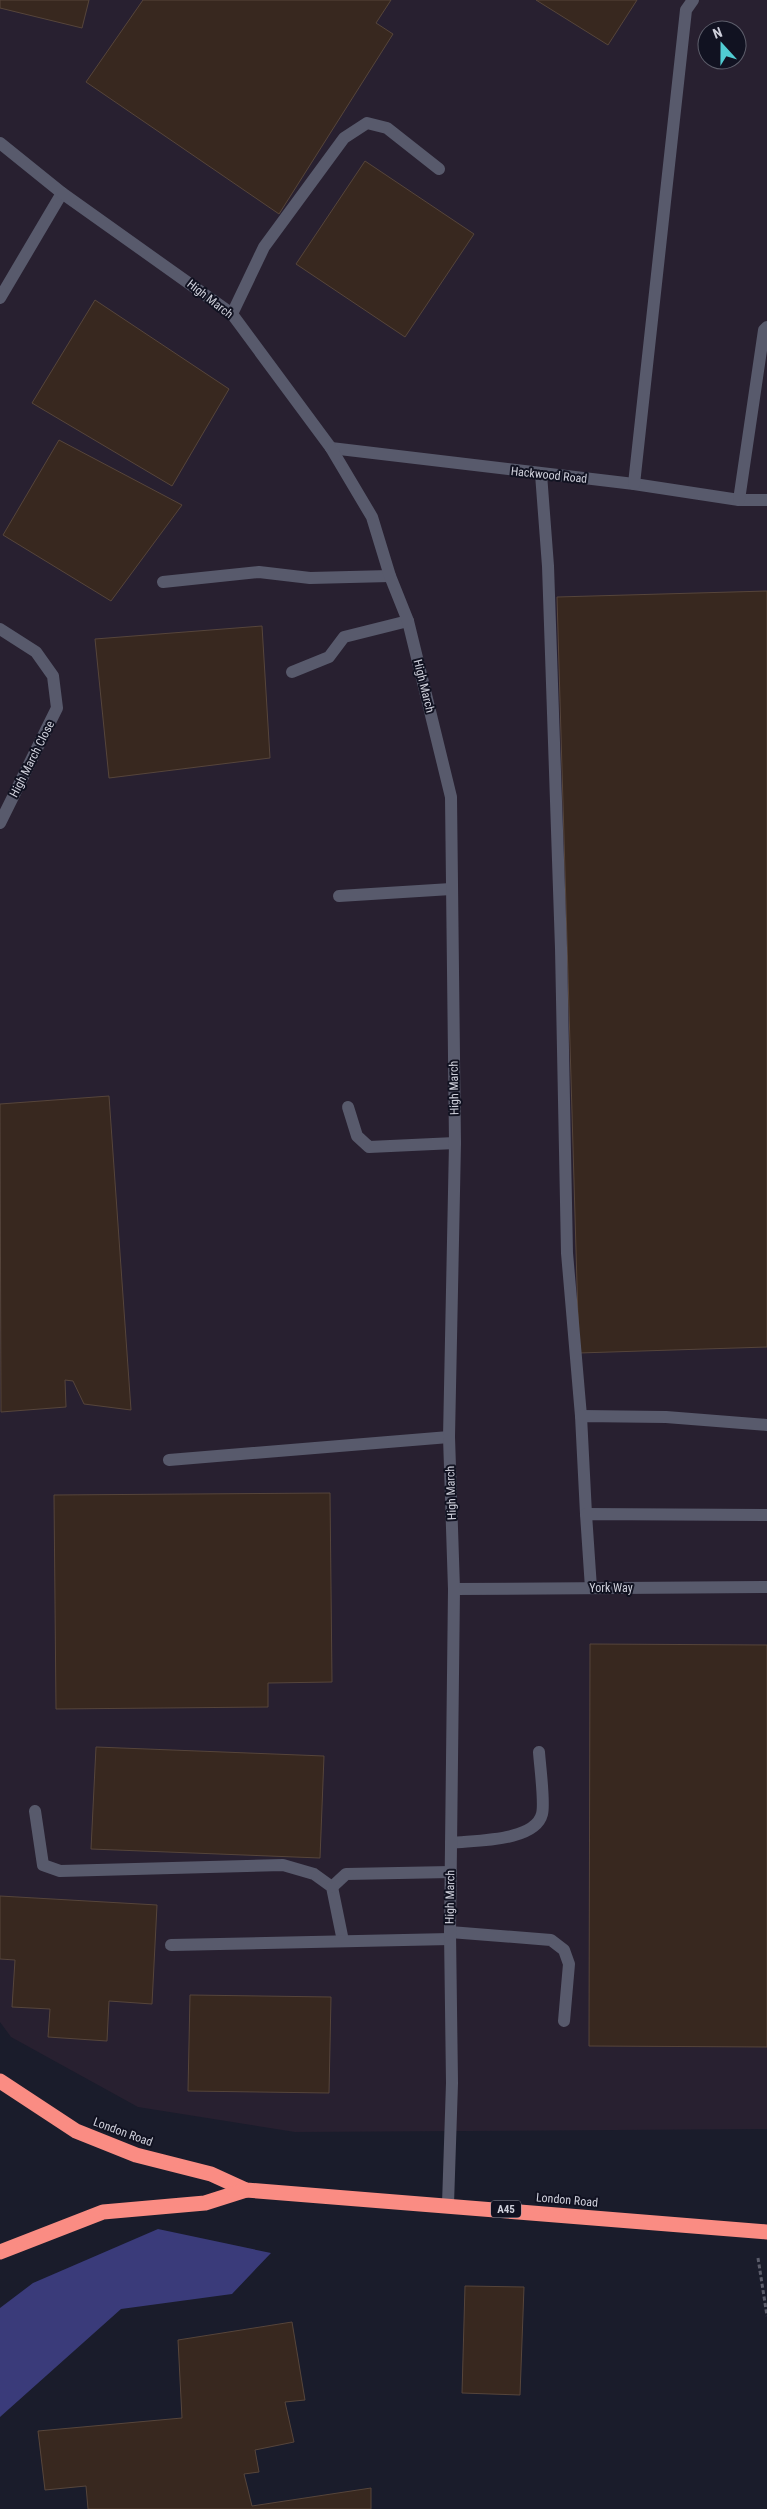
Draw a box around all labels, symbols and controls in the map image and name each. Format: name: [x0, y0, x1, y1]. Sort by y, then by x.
north arrow: [697, 20, 747, 70]
text: N: [710, 24, 724, 42]
street label: High March: [184, 277, 236, 321]
street label: Hackwood Road: [510, 464, 588, 486]
street label: High March: [411, 658, 437, 714]
street label: High March Close: [7, 718, 57, 800]
street label: High March: [447, 1060, 461, 1115]
street label: High March: [443, 1465, 459, 1520]
street label: York Way: [589, 1581, 633, 1595]
street label: High March: [443, 1869, 457, 1924]
street label: London Road: [91, 2115, 155, 2149]
street label: London Road: [535, 2190, 599, 2210]
road number: A45: [491, 2200, 521, 2218]

